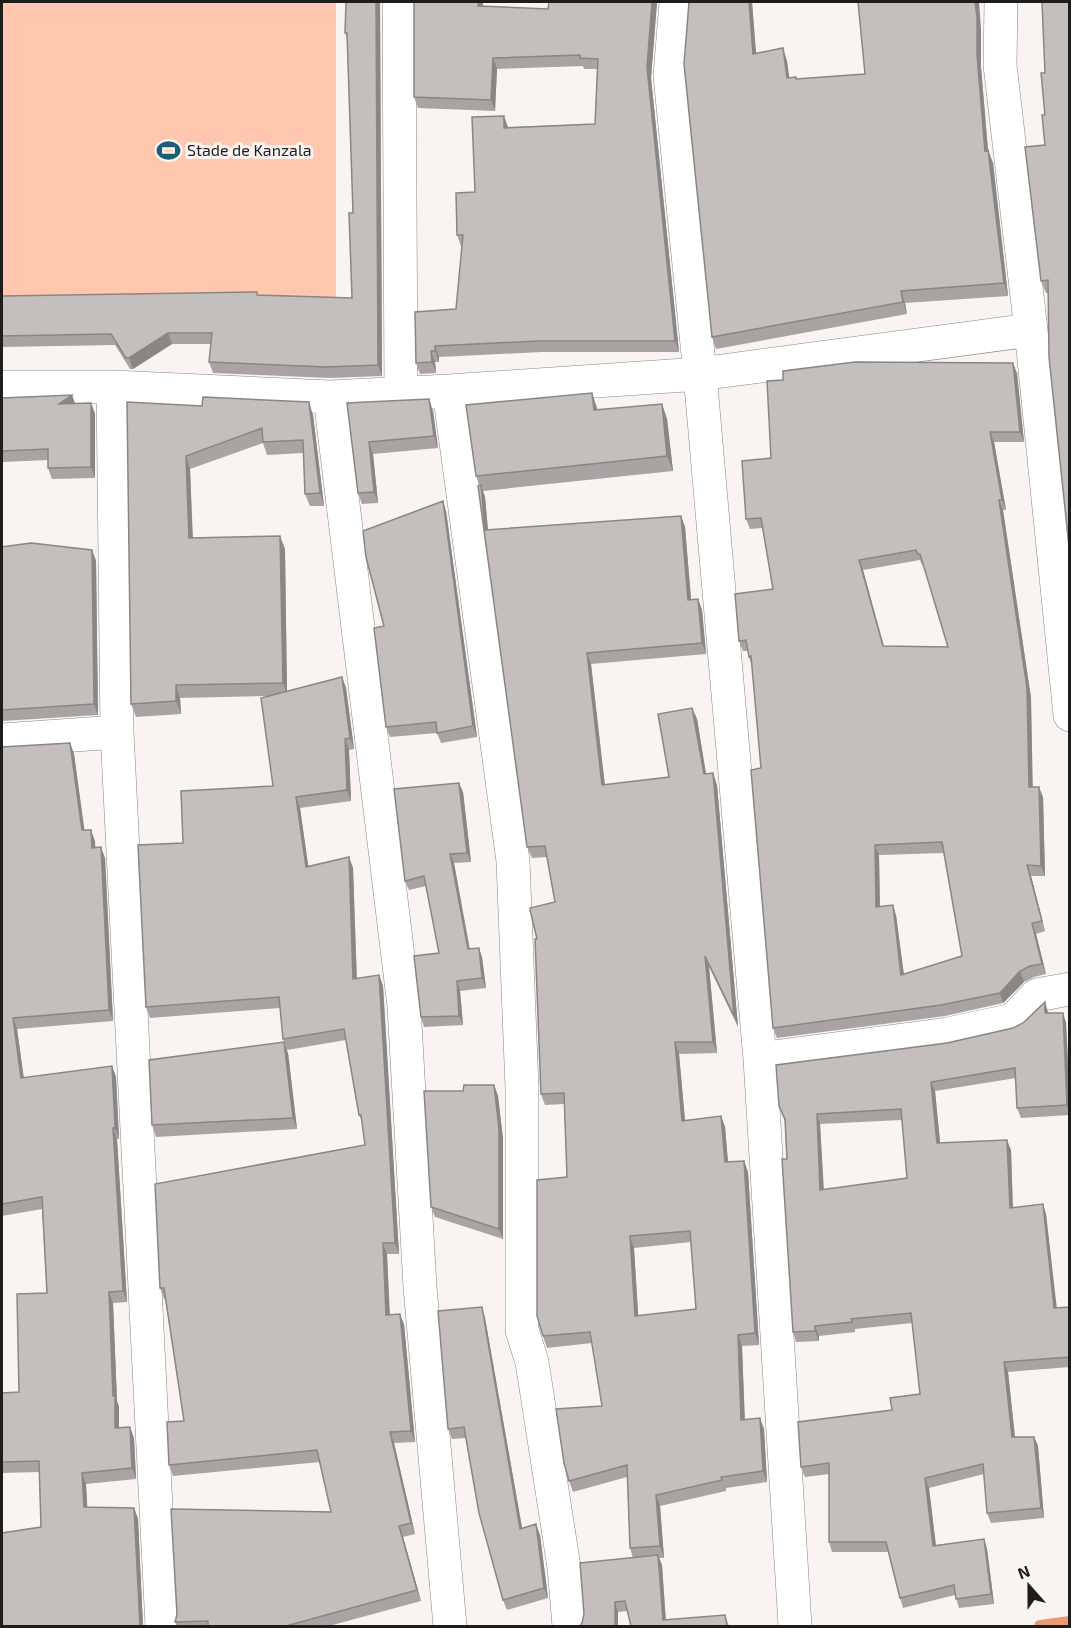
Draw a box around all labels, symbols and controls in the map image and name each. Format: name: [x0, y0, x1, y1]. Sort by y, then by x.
sports icon: Stade de Kanzala: [156, 137, 182, 163]
place label: Stade de Kanzala: [187, 140, 311, 159]
north arrow: [999, 1556, 1059, 1616]
text: N: [1015, 1561, 1032, 1582]

